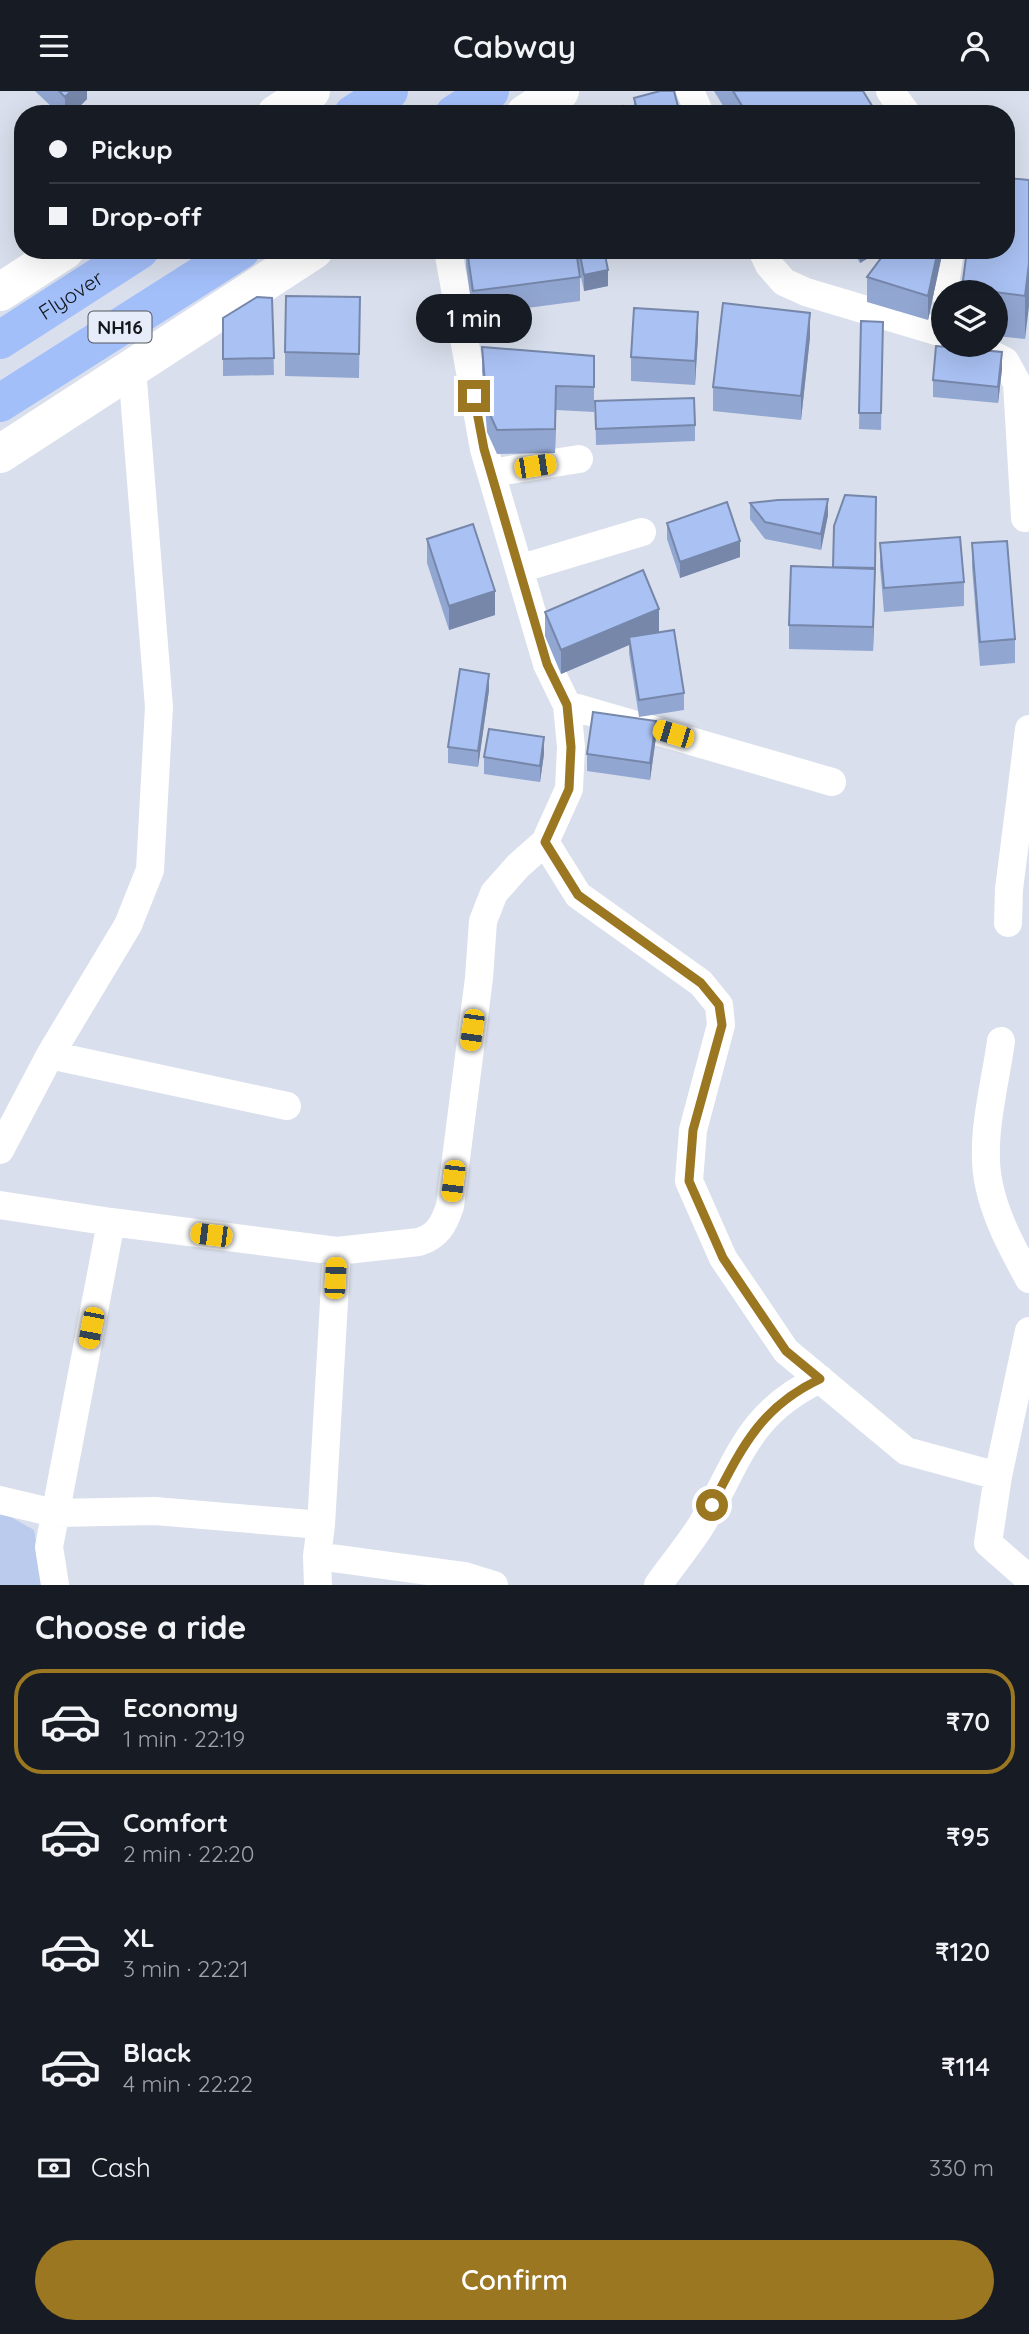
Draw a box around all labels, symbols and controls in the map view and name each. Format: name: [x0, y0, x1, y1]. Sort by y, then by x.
text: Cabway: [453, 26, 576, 66]
icon: menu: [35, 27, 73, 65]
icon: person: [956, 27, 994, 65]
text: Pickup: [91, 133, 173, 166]
text: Drop-off: [91, 200, 202, 233]
street label: Flyover: [33, 264, 108, 325]
map controls: [931, 280, 1008, 357]
button: layers: [931, 280, 1008, 357]
callout: 1 min: [416, 295, 532, 343]
text: 1 min: [446, 304, 502, 333]
road number: NH16: [88, 311, 152, 343]
route end: [458, 380, 490, 412]
car: [513, 452, 558, 480]
car: [650, 718, 697, 750]
car: [459, 1008, 486, 1052]
car: [441, 1159, 466, 1203]
car: [189, 1222, 234, 1248]
car: [324, 1256, 347, 1300]
car: [77, 1305, 106, 1351]
route start: [696, 1489, 728, 1521]
text: Choose a ride: [35, 1607, 247, 1647]
icon: car: [39, 1690, 102, 1753]
text: Economy: [123, 1691, 238, 1724]
text: ₹70: [946, 1705, 990, 1738]
text: 1 min · 22:19: [123, 1724, 245, 1753]
icon: car: [39, 1805, 102, 1868]
text: Comfort: [123, 1806, 228, 1839]
text: ₹95: [946, 1820, 990, 1853]
text: 2 min · 22:20: [123, 1839, 254, 1868]
icon: car: [39, 1920, 102, 1983]
text: XL: [123, 1921, 155, 1954]
text: ₹120: [935, 1935, 990, 1968]
text: 3 min · 22:21: [123, 1954, 249, 1983]
icon: car: [39, 2035, 102, 2098]
text: Black: [123, 2036, 192, 2069]
text: ₹114: [941, 2050, 990, 2083]
text: 4 min · 22:22: [123, 2069, 253, 2098]
icon: cash: [35, 2149, 73, 2187]
text: Cash: [91, 2151, 151, 2184]
text: 330 m: [929, 2153, 994, 2182]
button: Confirm: [35, 2240, 994, 2320]

